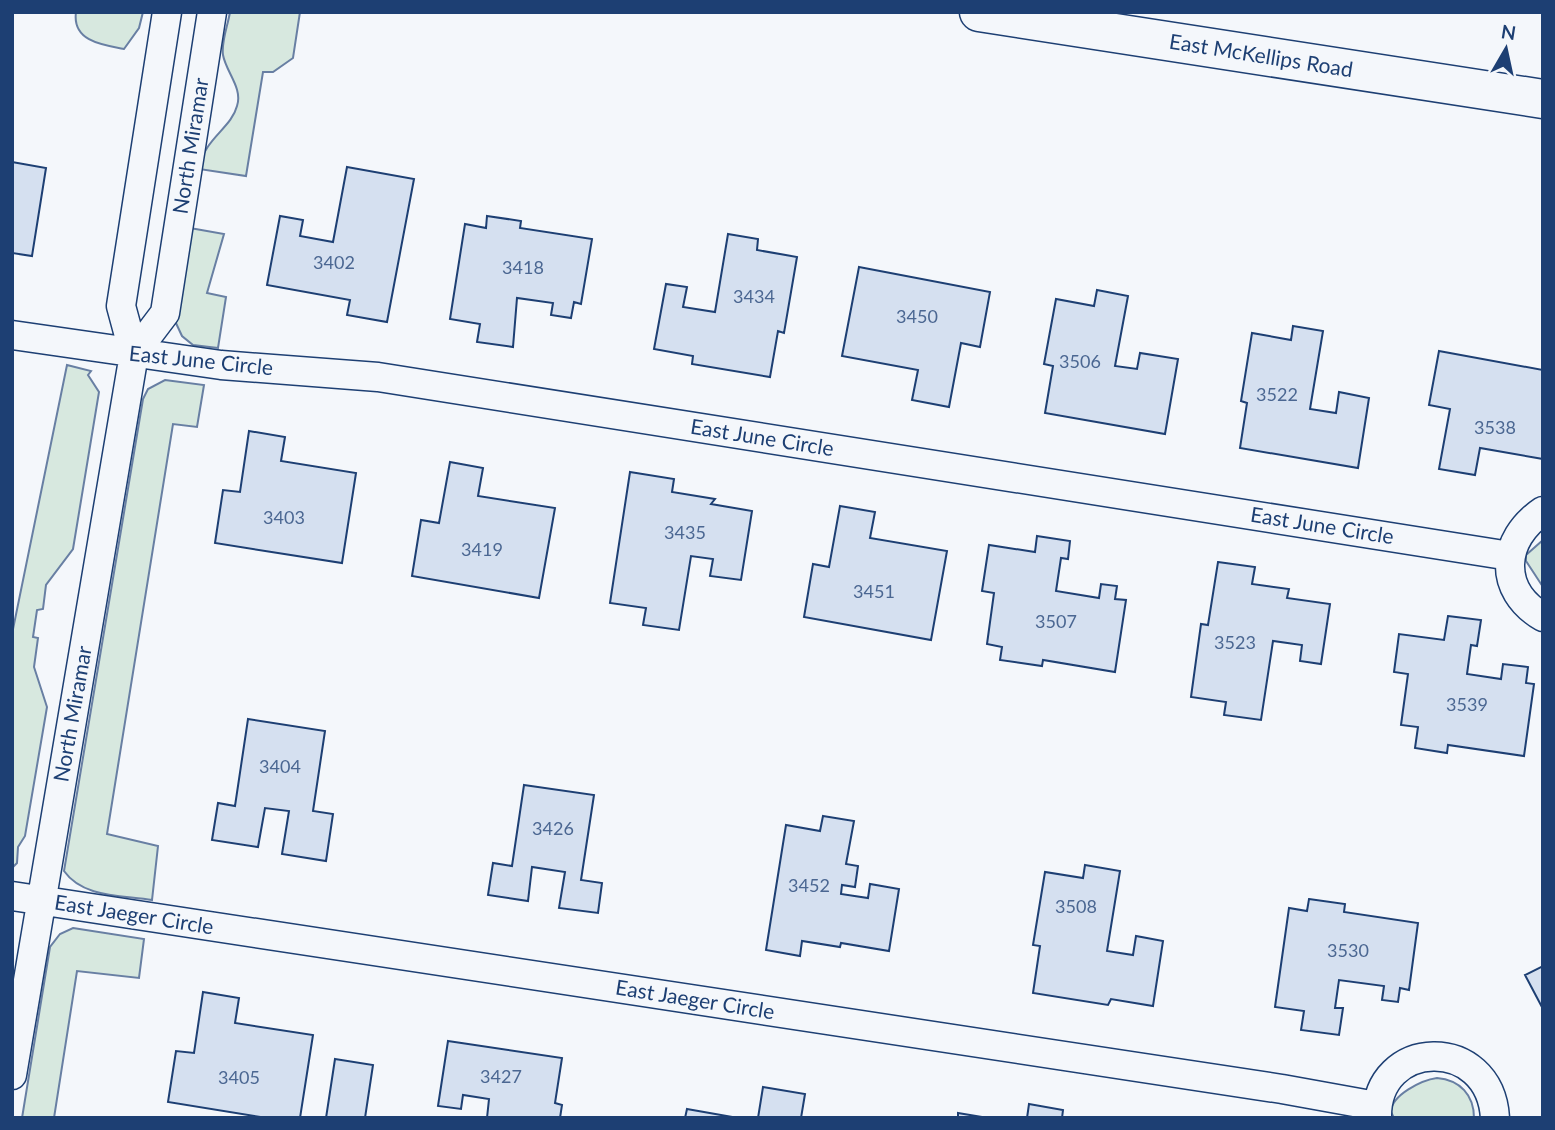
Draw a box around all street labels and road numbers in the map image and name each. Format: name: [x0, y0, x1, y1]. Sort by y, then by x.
street label: East McKellips Road: [1168, 28, 1355, 81]
street label: North Miramar: [166, 76, 213, 216]
street label: East June Circle: [128, 340, 274, 380]
street label: East June Circle: [689, 413, 836, 460]
street label: East June Circle: [1249, 501, 1396, 548]
street label: North Miramar: [47, 644, 96, 784]
street label: East Jaeger Circle: [53, 889, 215, 938]
street label: East Jaeger Circle: [614, 974, 776, 1023]

